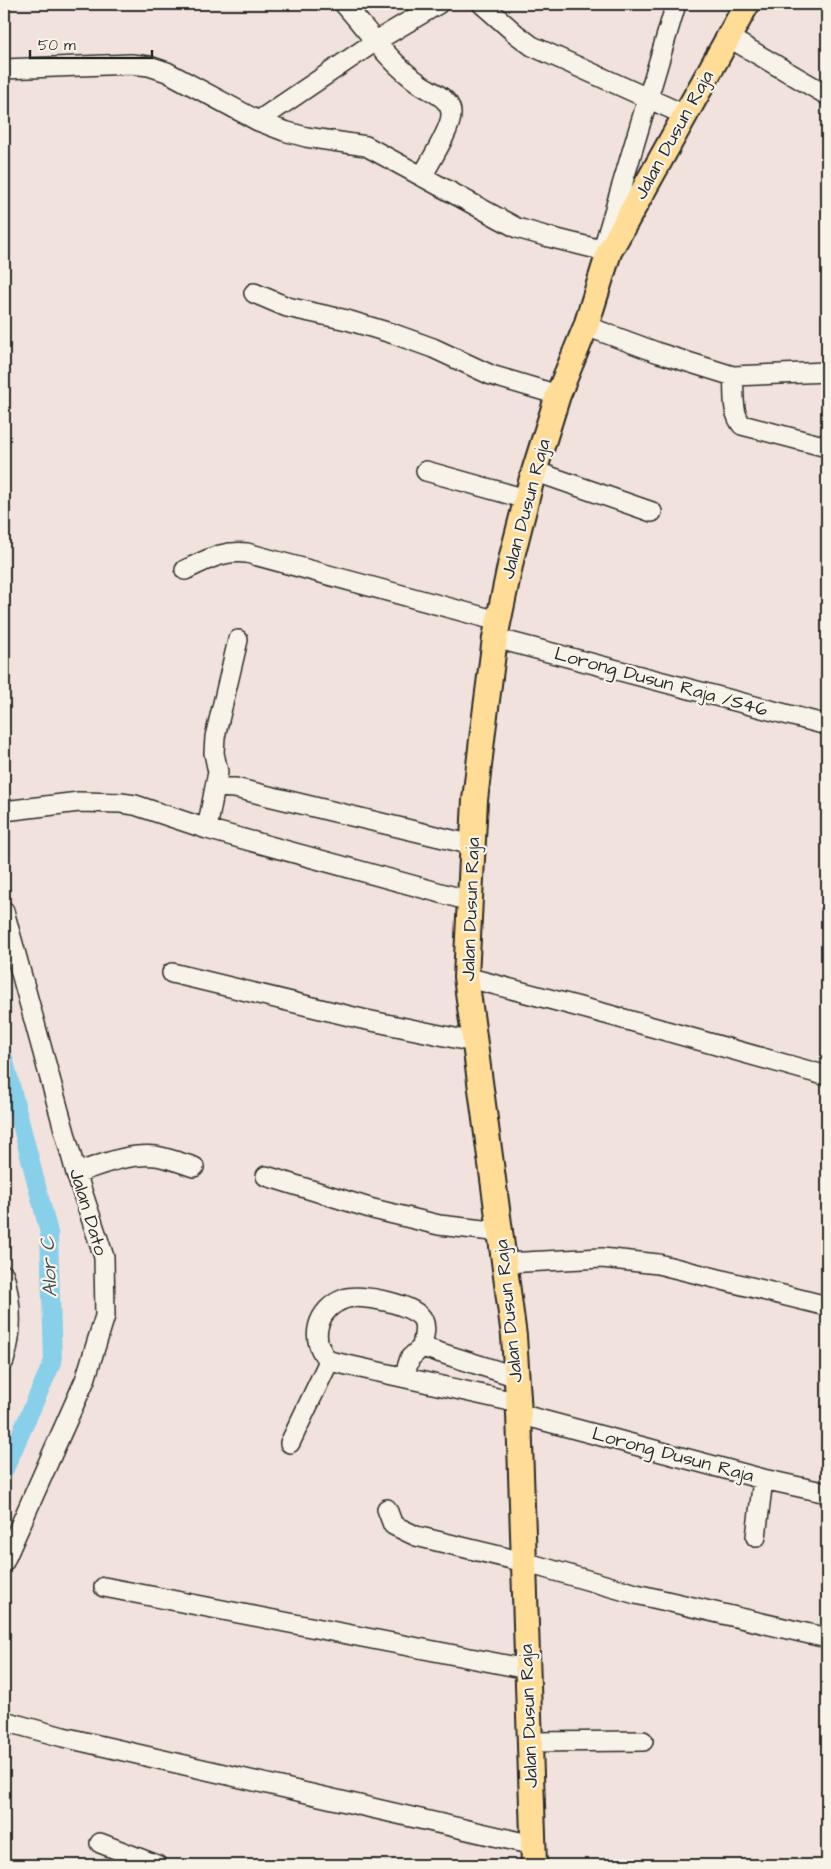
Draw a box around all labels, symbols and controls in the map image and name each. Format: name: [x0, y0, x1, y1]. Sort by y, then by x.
scale bar: [30, 28, 152, 60]
text: 50 m: [38, 35, 76, 56]
street label: Jalan Dusun Raja: [627, 65, 721, 205]
street label: Jalan Dusun Raja: [494, 436, 558, 582]
street label: Lorong Dusun Raja /S46: [551, 641, 771, 724]
street label: Jalan Dusun Raja: [455, 836, 487, 981]
street label: Jalan Dato: [62, 1165, 114, 1259]
water label: Alor C: [33, 1235, 65, 1298]
street label: Jalan Dusun Raja: [488, 1238, 530, 1384]
street label: Lorong Dusun Raja: [589, 1420, 757, 1491]
street label: Jalan Dusun Raja: [513, 1643, 545, 1788]

